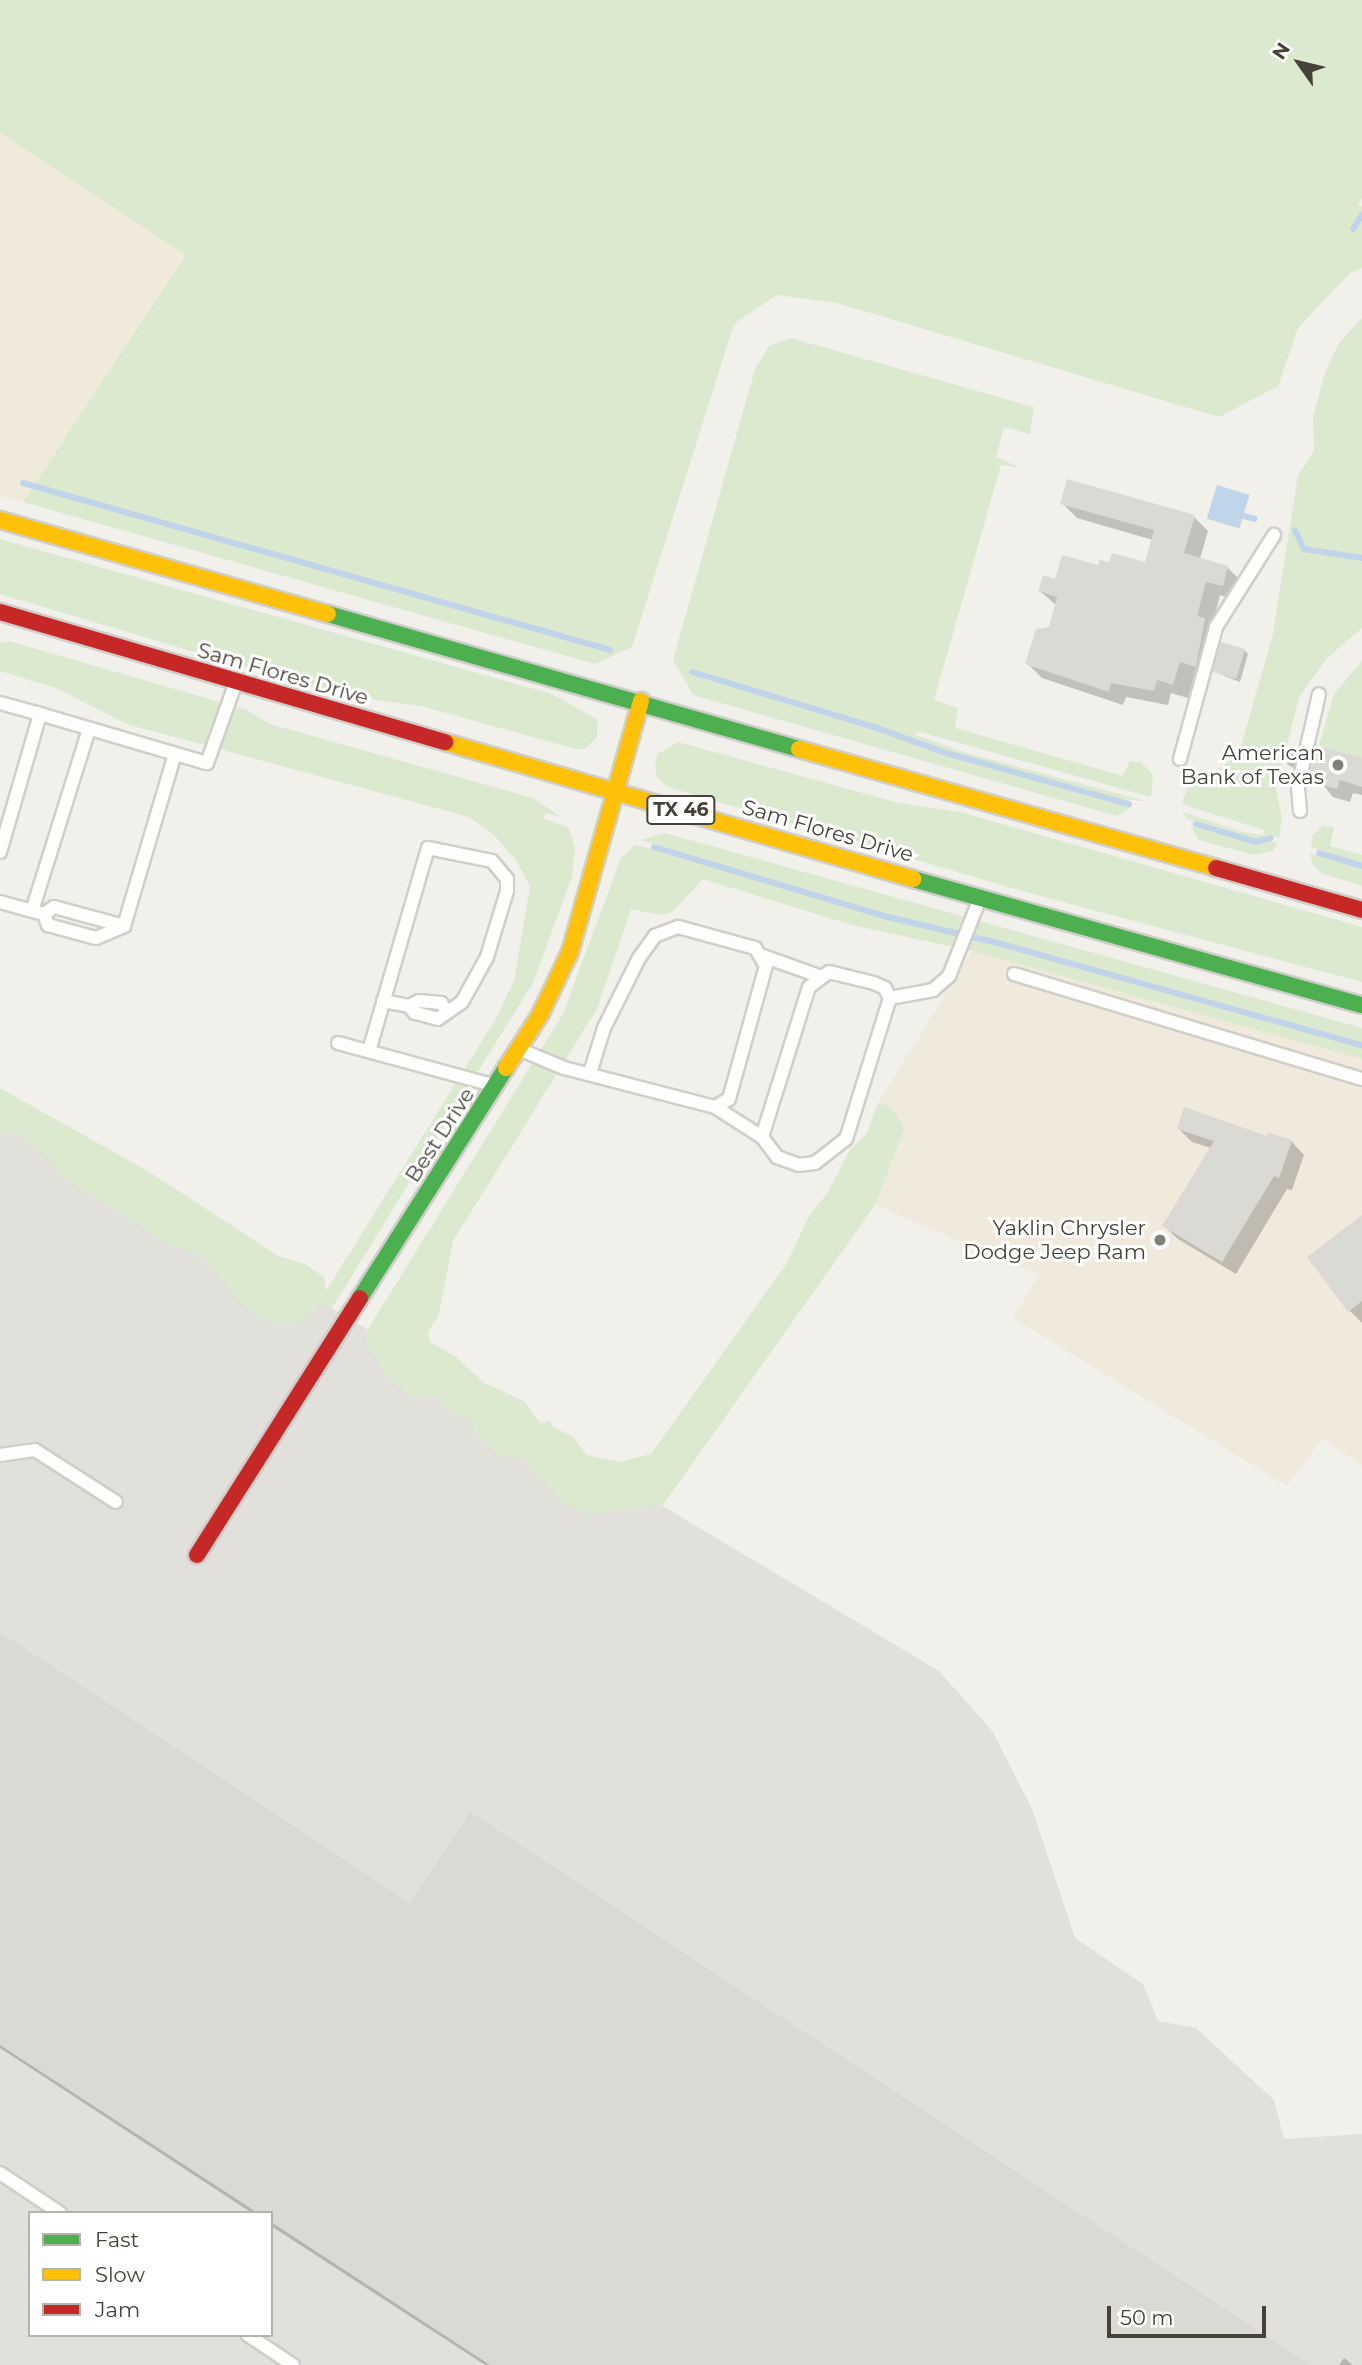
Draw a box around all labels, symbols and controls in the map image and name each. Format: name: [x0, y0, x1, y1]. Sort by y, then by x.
north arrow: [1264, 28, 1334, 98]
text: N: [1267, 38, 1295, 64]
street label: Sam Flores Drive: [195, 638, 371, 710]
place label: American Bank of Texas: [1181, 740, 1324, 790]
marker: American Bank of Texas: [1330, 757, 1346, 773]
road number: TX 46: [646, 794, 716, 825]
street label: Sam Flores Drive: [740, 795, 916, 867]
street label: Best Drive: [400, 1083, 480, 1187]
place label: Yaklin Chrysler Dodge Jeep Ram: [963, 1215, 1146, 1265]
marker: Yaklin Chrysler Dodge Jeep Ram: [1152, 1232, 1168, 1248]
legend: [28, 2211, 273, 2337]
text: Fast: [95, 2227, 139, 2252]
text: Slow: [95, 2262, 145, 2287]
scale bar: [1110, 2292, 1269, 2336]
text: Jam: [95, 2297, 140, 2322]
text: 50 m: [1120, 2305, 1174, 2330]

